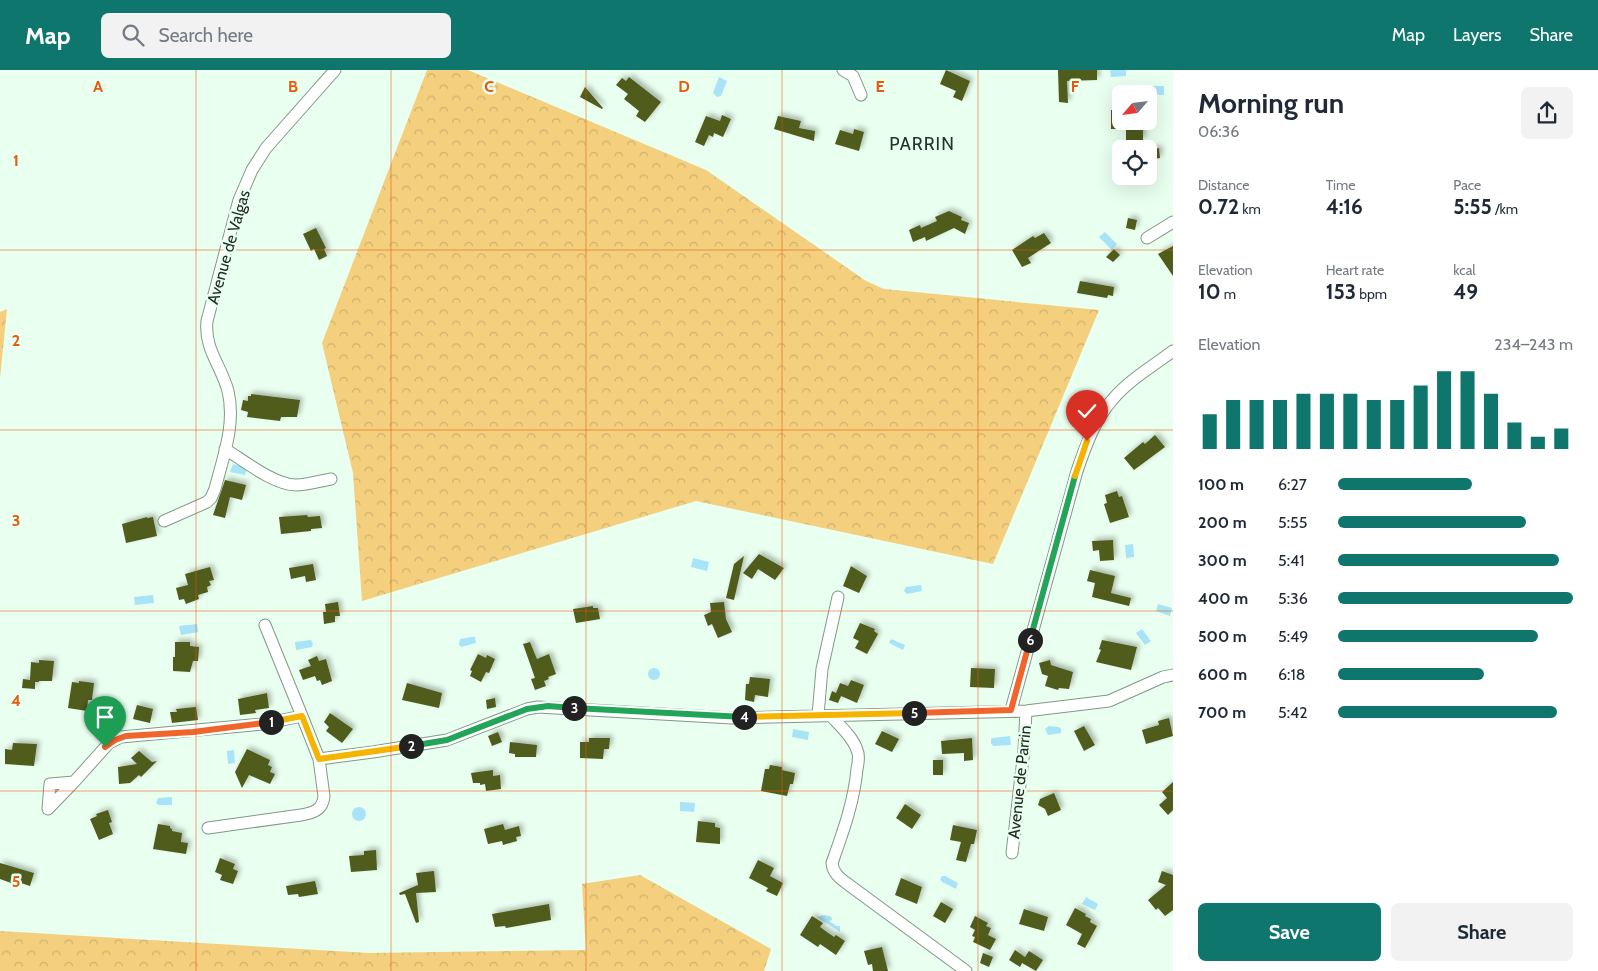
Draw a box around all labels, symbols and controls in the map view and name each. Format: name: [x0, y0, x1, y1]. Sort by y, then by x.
search box: [101, 13, 451, 58]
text: Map: [25, 21, 71, 50]
icon: search: [119, 21, 147, 49]
text: Search here: [159, 24, 253, 47]
text: Map: [1392, 24, 1425, 46]
text: Layers: [1453, 24, 1502, 46]
text: Share: [1530, 24, 1573, 46]
text: A: [93, 77, 103, 96]
text: B: [288, 77, 298, 96]
text: C: [484, 77, 494, 96]
text: D: [678, 77, 690, 96]
text: E: [875, 77, 885, 96]
text: F: [1071, 77, 1080, 96]
north arrow: [1112, 85, 1158, 130]
map controls: [1112, 85, 1157, 185]
text: Morning run: [1198, 86, 1344, 120]
button: share: [1521, 87, 1573, 139]
text: 06:36: [1198, 122, 1239, 141]
district label: PARRIN: [889, 133, 955, 155]
button: locate: [1112, 140, 1157, 185]
text: 1: [13, 151, 19, 170]
text: Distance: [1198, 176, 1250, 194]
text: Time: [1326, 176, 1355, 194]
text: Pace: [1453, 176, 1481, 194]
street label: Avenue de Valgas: [203, 188, 254, 306]
text: 0.72: [1198, 194, 1239, 219]
text: 4:16: [1326, 194, 1363, 219]
text: 5:55: [1453, 194, 1492, 219]
text: km: [1239, 200, 1261, 218]
text: /km: [1492, 200, 1518, 218]
text: Elevation: [1198, 261, 1253, 279]
text: Heart rate: [1326, 261, 1384, 279]
text: kcal: [1453, 261, 1476, 279]
text: 10: [1198, 279, 1221, 304]
text: 153: [1326, 279, 1356, 304]
text: 49: [1453, 279, 1478, 304]
text: m: [1221, 285, 1236, 303]
text: bpm: [1356, 285, 1387, 303]
text: 2: [12, 331, 20, 350]
text: Elevation: [1198, 335, 1261, 354]
text: 234–243 m: [1494, 335, 1573, 354]
pin: [1066, 390, 1108, 441]
icon: check: [1073, 397, 1101, 425]
text: 100 m: [1198, 475, 1244, 494]
text: 6:27: [1278, 475, 1307, 494]
text: 3: [12, 511, 20, 530]
text: 200 m: [1198, 513, 1247, 532]
text: 5:55: [1278, 513, 1307, 532]
text: 300 m: [1198, 551, 1247, 570]
text: 5:41: [1278, 551, 1304, 570]
text: 400 m: [1198, 589, 1248, 608]
text: 5:36: [1278, 589, 1308, 608]
text: 500 m: [1198, 627, 1247, 646]
text: 5:49: [1278, 627, 1308, 646]
pin: 6: [1018, 628, 1042, 652]
text: 6: [1027, 631, 1034, 649]
text: 600 m: [1198, 665, 1247, 684]
text: 6:18: [1278, 665, 1305, 684]
text: 4: [11, 691, 21, 710]
pin: [84, 696, 126, 747]
pin: 3: [562, 696, 586, 720]
text: 3: [571, 699, 578, 717]
pin: 5: [902, 700, 926, 726]
icon: arrive: [91, 703, 119, 731]
text: 700 m: [1198, 703, 1246, 722]
text: 5:42: [1278, 703, 1308, 722]
pin: 4: [732, 704, 756, 730]
text: 5: [911, 704, 918, 722]
text: 4: [740, 708, 749, 726]
pin: 1: [258, 710, 284, 734]
text: 1: [269, 713, 274, 731]
street label: Avenue de Parrin: [1004, 724, 1035, 840]
pin: 2: [398, 734, 424, 758]
text: 2: [408, 737, 415, 755]
text: 5: [12, 872, 20, 891]
button: Save: [1198, 903, 1381, 961]
button: Share: [1391, 903, 1573, 961]

